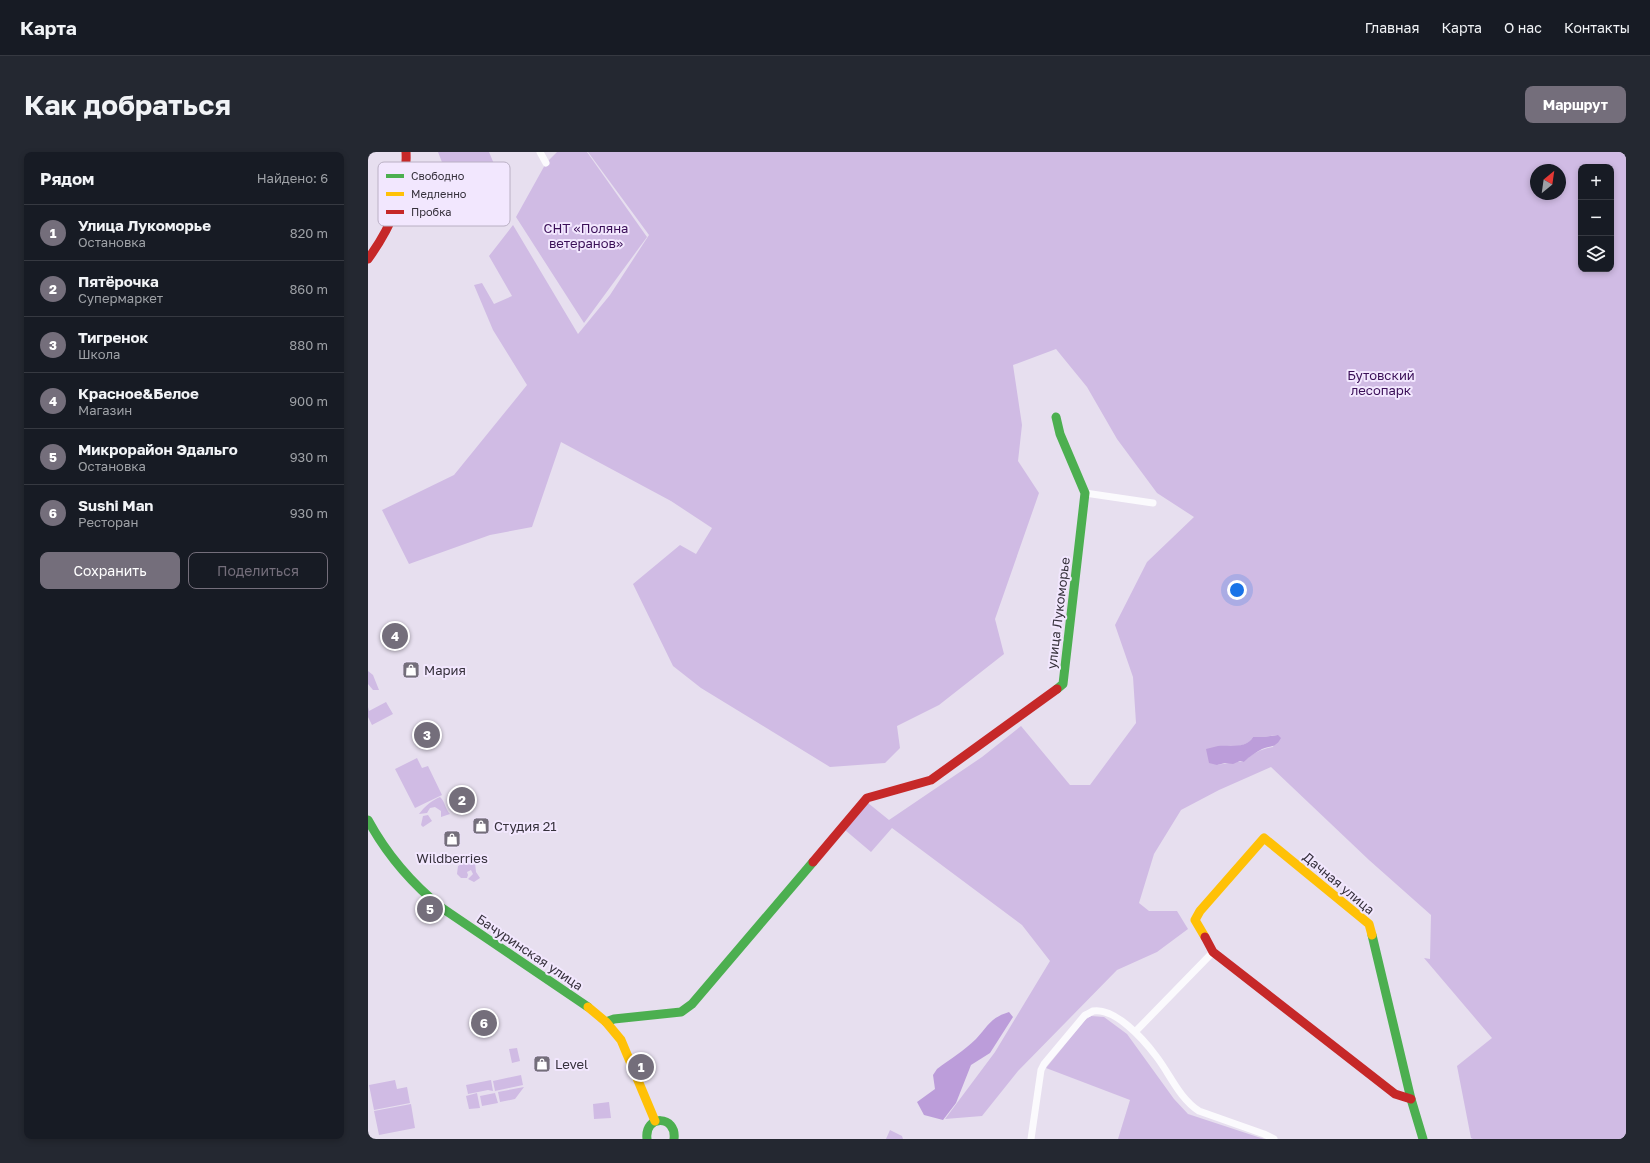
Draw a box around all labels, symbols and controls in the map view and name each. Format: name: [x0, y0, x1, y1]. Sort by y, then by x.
text: Карта: [20, 16, 77, 39]
text: Главная: [1365, 19, 1419, 36]
text: Карта: [1441, 19, 1482, 36]
text: О нас: [1504, 19, 1542, 36]
text: Контакты: [1564, 19, 1630, 36]
button: Маршрут: [1525, 86, 1626, 123]
text: Как добраться: [24, 88, 231, 121]
legend: [378, 162, 510, 226]
north arrow: [1530, 164, 1566, 200]
map controls: [1578, 164, 1614, 272]
button: +: [1578, 164, 1614, 200]
text: Рядом: [40, 168, 94, 189]
text: Свободно: [411, 169, 465, 182]
text: Найдено: 6: [257, 170, 328, 186]
text: Медленно: [411, 187, 467, 200]
button: −: [1578, 200, 1614, 236]
text: Пробка: [411, 205, 452, 218]
text: Улица Лукоморье: [78, 216, 211, 234]
park label: СНТ «Поляна ветеранов»: [544, 220, 628, 251]
text: 1: [50, 225, 56, 241]
text: 820 m: [290, 225, 328, 241]
text: Остановка: [78, 234, 146, 250]
button: layers: [1578, 236, 1614, 272]
text: Пятёрочка: [78, 272, 159, 290]
text: 2: [49, 281, 57, 297]
text: 860 m: [289, 281, 328, 297]
text: Супермаркет: [78, 290, 163, 306]
text: Тигренок: [78, 328, 148, 346]
text: 3: [49, 337, 57, 353]
text: 880 m: [289, 337, 328, 353]
text: Школа: [78, 346, 120, 362]
park label: Бутовский лесопарк: [1347, 367, 1415, 398]
text: Красное&Белое: [78, 384, 199, 402]
text: 4: [49, 393, 57, 409]
text: 900 m: [289, 393, 328, 409]
text: Магазин: [78, 402, 132, 418]
text: Микрорайон Эдальго: [78, 440, 238, 458]
text: 5: [49, 449, 57, 465]
text: 930 m: [290, 449, 328, 465]
text: Остановка: [78, 458, 146, 474]
text: Sushi Man: [78, 496, 153, 514]
text: 6: [49, 505, 57, 521]
text: 930 m: [290, 505, 328, 521]
text: Ресторан: [78, 514, 138, 530]
button: Сохранить: [40, 552, 180, 589]
button: Поделиться: [188, 552, 328, 589]
street label: улица Лукоморье: [1043, 556, 1073, 670]
your location: [1227, 580, 1247, 600]
pin: 4: [382, 621, 408, 651]
shop icon: Мария: [401, 660, 421, 680]
place label: Мария: [424, 662, 466, 678]
pin: 3: [414, 720, 440, 750]
pin: 2: [449, 785, 475, 815]
shop icon: Студия 21: [471, 816, 491, 836]
place label: Студия 21: [494, 818, 557, 834]
shop icon: Wildberries: [442, 829, 462, 849]
street label: Дачная улица: [1300, 849, 1378, 917]
place label: Wildberries: [416, 850, 488, 866]
pin: 5: [417, 894, 443, 924]
street label: Бачуринская улица: [474, 910, 586, 994]
pin: 6: [471, 1008, 497, 1038]
pin: 1: [628, 1052, 654, 1082]
shop icon: Level: [532, 1054, 552, 1074]
place label: Level: [555, 1056, 588, 1072]

